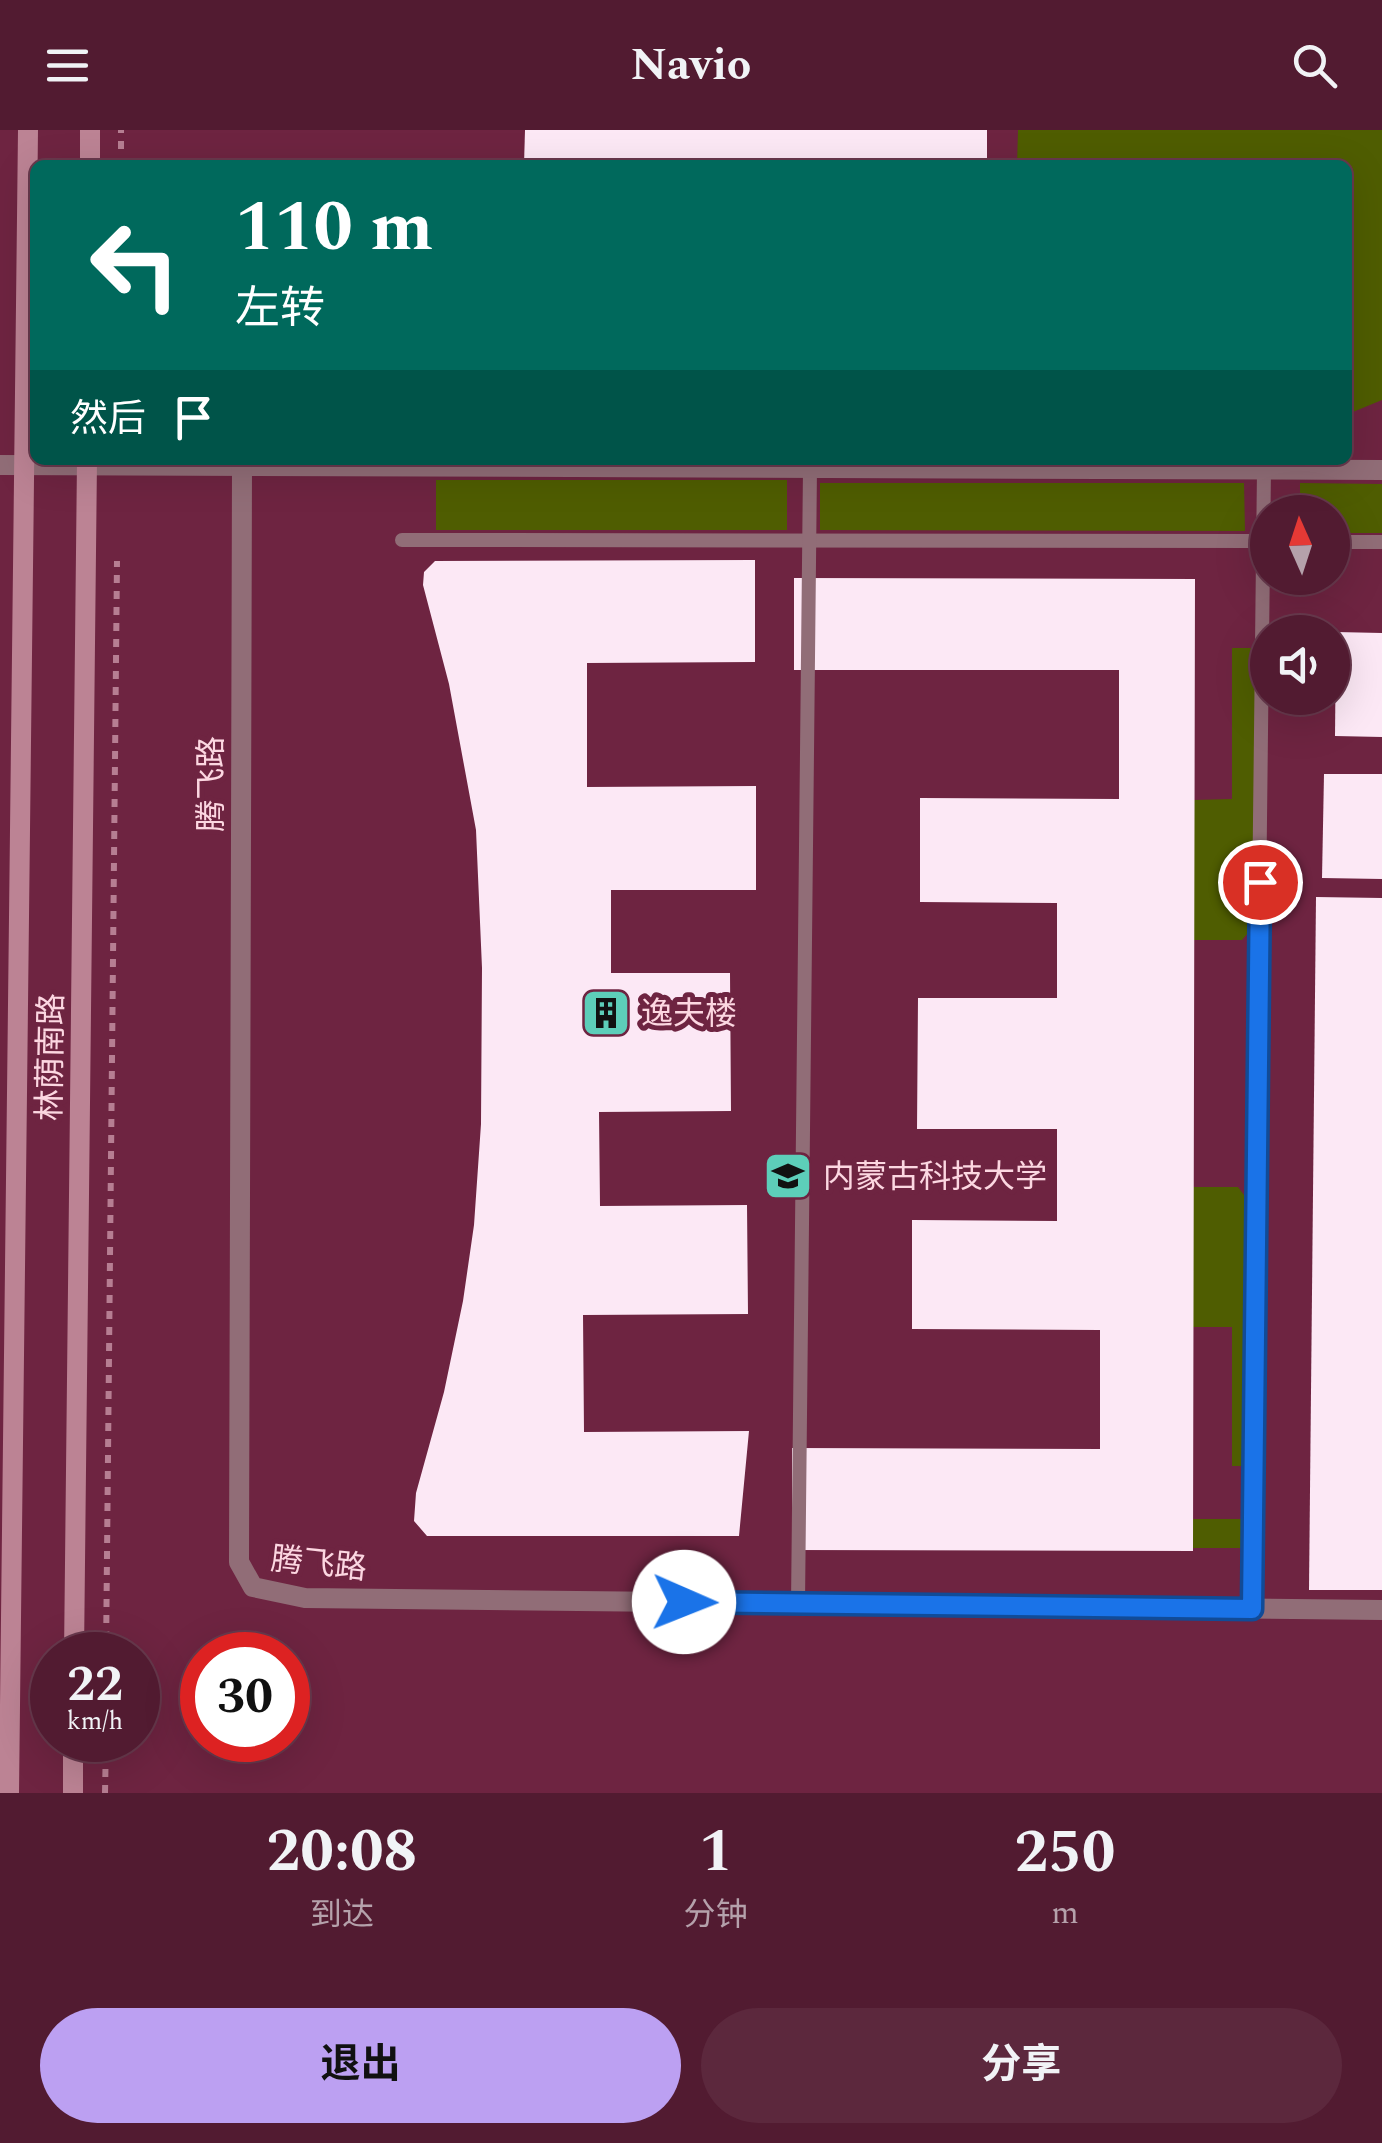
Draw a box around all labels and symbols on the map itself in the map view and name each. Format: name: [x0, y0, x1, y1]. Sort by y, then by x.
north arrow: [1250, 495, 1350, 595]
street label: 腾飞路: [188, 736, 237, 832]
pin: [1218, 840, 1303, 925]
building icon: 逸夫楼: [580, 987, 632, 1039]
place label: 逸夫楼: [641, 990, 737, 1039]
street label: 林荫南路: [26, 993, 77, 1121]
school or university icon: 内蒙古科技大学: [762, 1150, 814, 1202]
place label: 内蒙古科技大学: [823, 1153, 1047, 1202]
street label: 腾飞路: [269, 1535, 369, 1594]
position arrow: [632, 1550, 736, 1654]
speed limit sign: 30: [180, 1632, 310, 1762]

